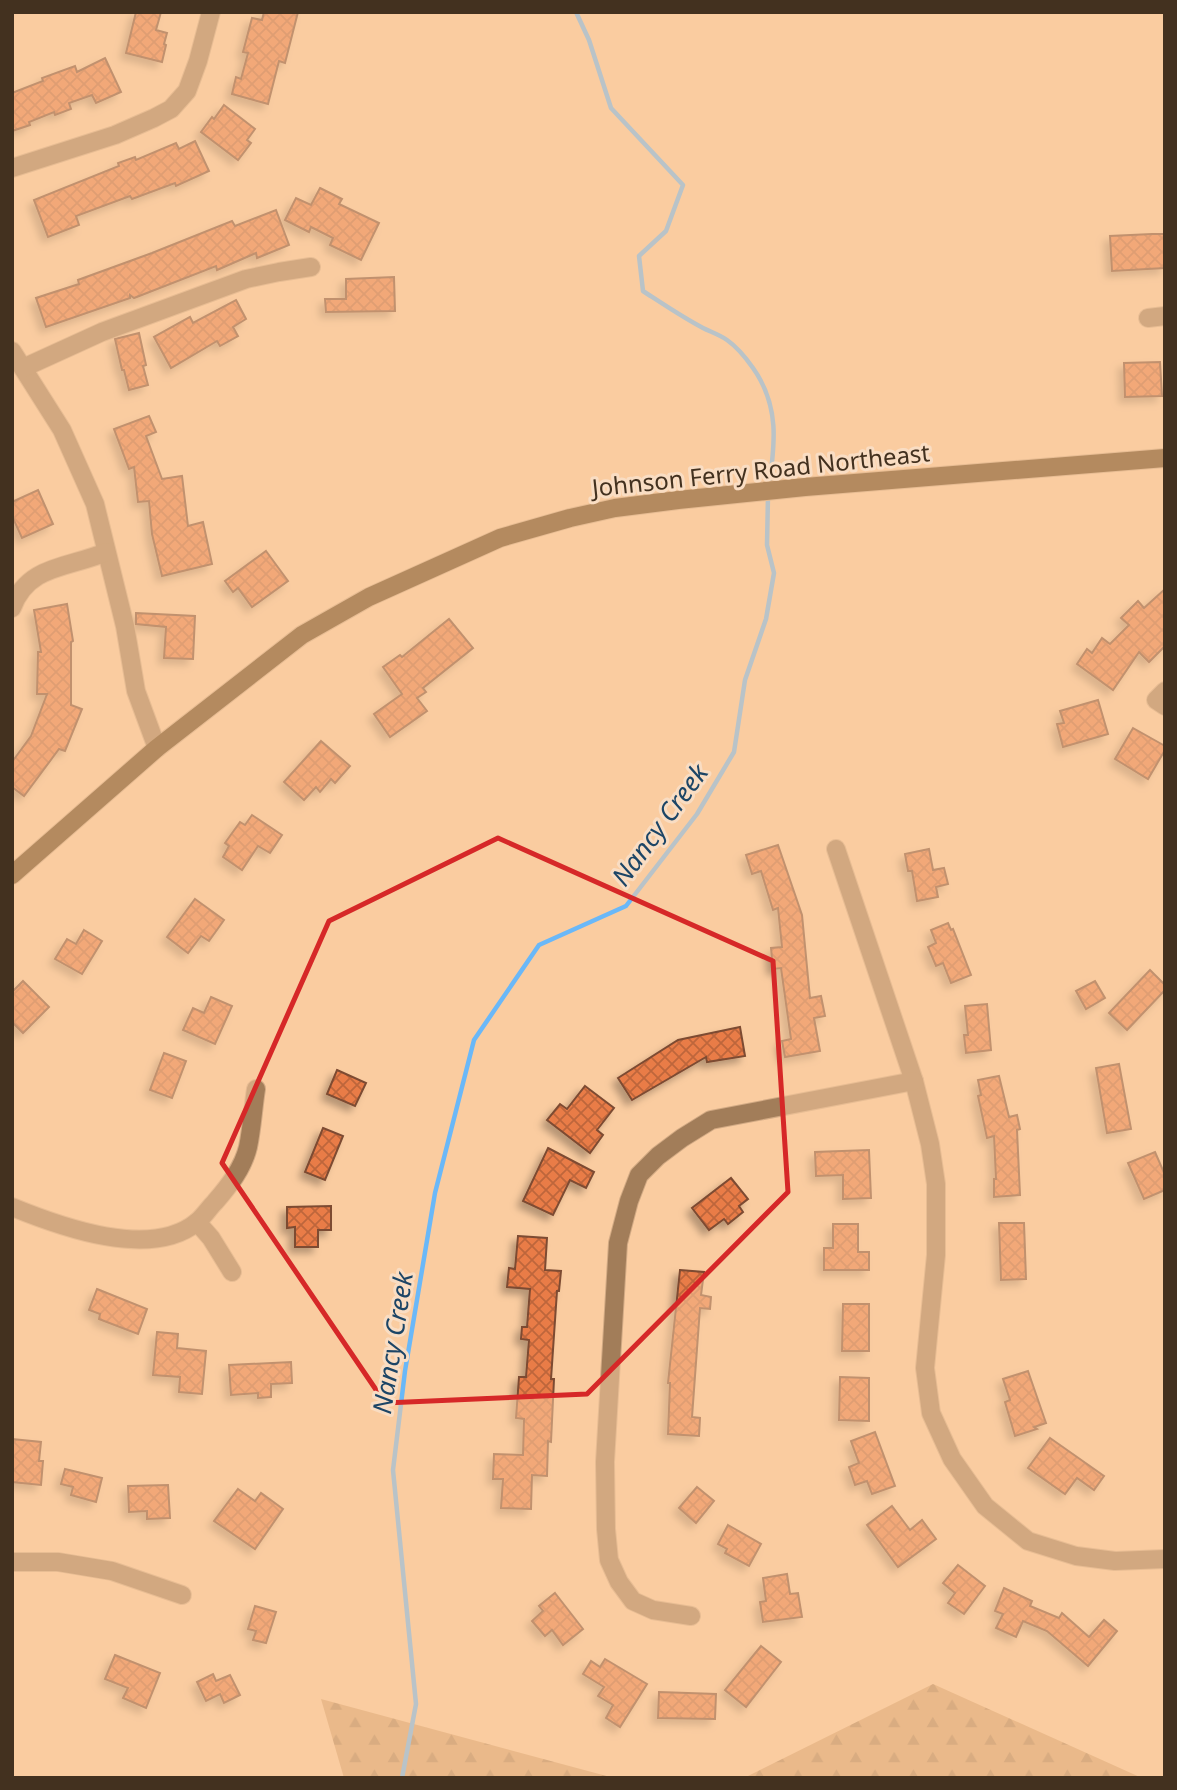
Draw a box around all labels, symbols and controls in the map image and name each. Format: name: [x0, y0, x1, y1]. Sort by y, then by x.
street label: Johnson Ferry Road Northeast: [588, 435, 932, 504]
water label: Nancy Creek: [603, 755, 716, 893]
water label: Nancy Creek: [363, 1268, 421, 1416]

